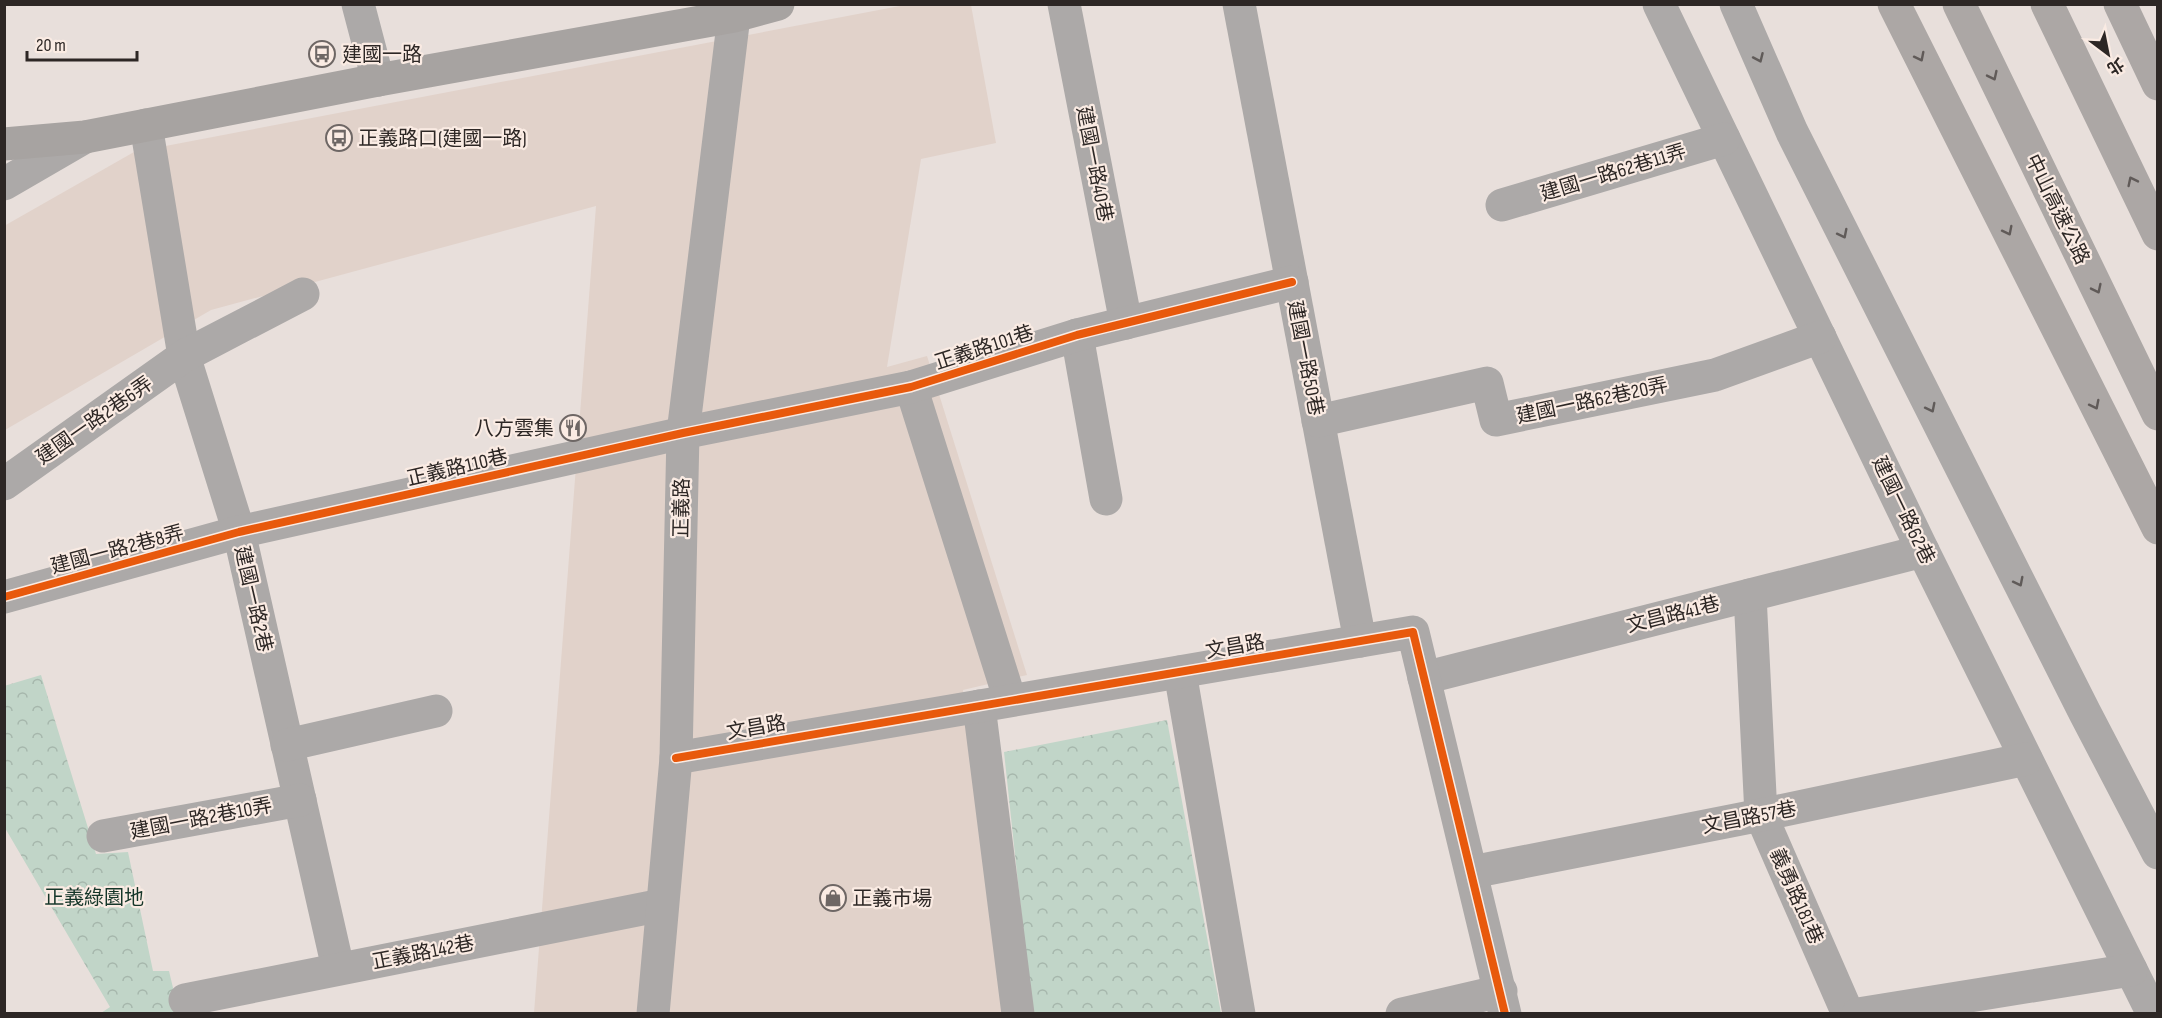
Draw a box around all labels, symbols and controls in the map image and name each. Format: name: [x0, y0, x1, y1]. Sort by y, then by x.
scale bar: [27, 24, 136, 62]
north arrow: [2078, 24, 2138, 84]
text: 20 m: [36, 35, 66, 56]
bus stop icon: 建國一路: [307, 39, 337, 69]
place label: 建國一路: [342, 43, 422, 67]
one-way arrow: [1913, 50, 1924, 61]
one-way arrow: [1752, 52, 1764, 63]
text: 北: [2103, 53, 2127, 78]
one-way arrow: [1986, 70, 1998, 81]
street label: 建國一路40巷: [1071, 104, 1117, 224]
bus stop icon: 正義路口(建國一路): [324, 123, 354, 153]
place label: 正義路口(建國一路): [358, 127, 527, 151]
street label: 建國一路62巷11弄: [1537, 139, 1689, 207]
street label: 中山高速公路: [2020, 150, 2094, 269]
one-way arrow: [2128, 177, 2140, 188]
one-way arrow: [2000, 225, 2012, 236]
one-way arrow: [1836, 228, 1847, 238]
one-way arrow: [2090, 283, 2101, 294]
street label: 建國一路50巷: [1282, 298, 1328, 418]
street label: 正義路101巷: [932, 321, 1037, 375]
street label: 建國一路2巷6弄: [32, 372, 158, 470]
street label: 建國一路62巷20弄: [1514, 373, 1670, 429]
one-way arrow: [2088, 399, 2100, 410]
one-way arrow: [1924, 402, 1935, 413]
restaurant icon: 八方雲集: [558, 413, 588, 443]
place label: 八方雲集: [474, 417, 554, 441]
street label: 正義路110巷: [404, 445, 510, 491]
street label: 建國一路62巷: [1867, 453, 1940, 568]
street label: 正義路: [669, 478, 695, 538]
street label: 建國一路2巷8弄: [48, 521, 187, 579]
street label: 建國一路2巷: [229, 544, 277, 655]
one-way arrow: [2011, 576, 2023, 587]
street label: 文昌路41巷: [1624, 592, 1722, 638]
street label: 文昌路: [1204, 630, 1267, 664]
street label: 文昌路: [725, 711, 788, 745]
street label: 建國一路2巷10弄: [128, 793, 274, 845]
street label: 文昌路57巷: [1700, 797, 1799, 839]
street label: 義勇路181巷: [1764, 845, 1828, 948]
shop icon: 正義市場: [818, 883, 848, 913]
park label: 正義綠園地: [44, 886, 144, 910]
place label: 正義市場: [852, 887, 932, 911]
street label: 正義路142巷: [370, 931, 476, 975]

